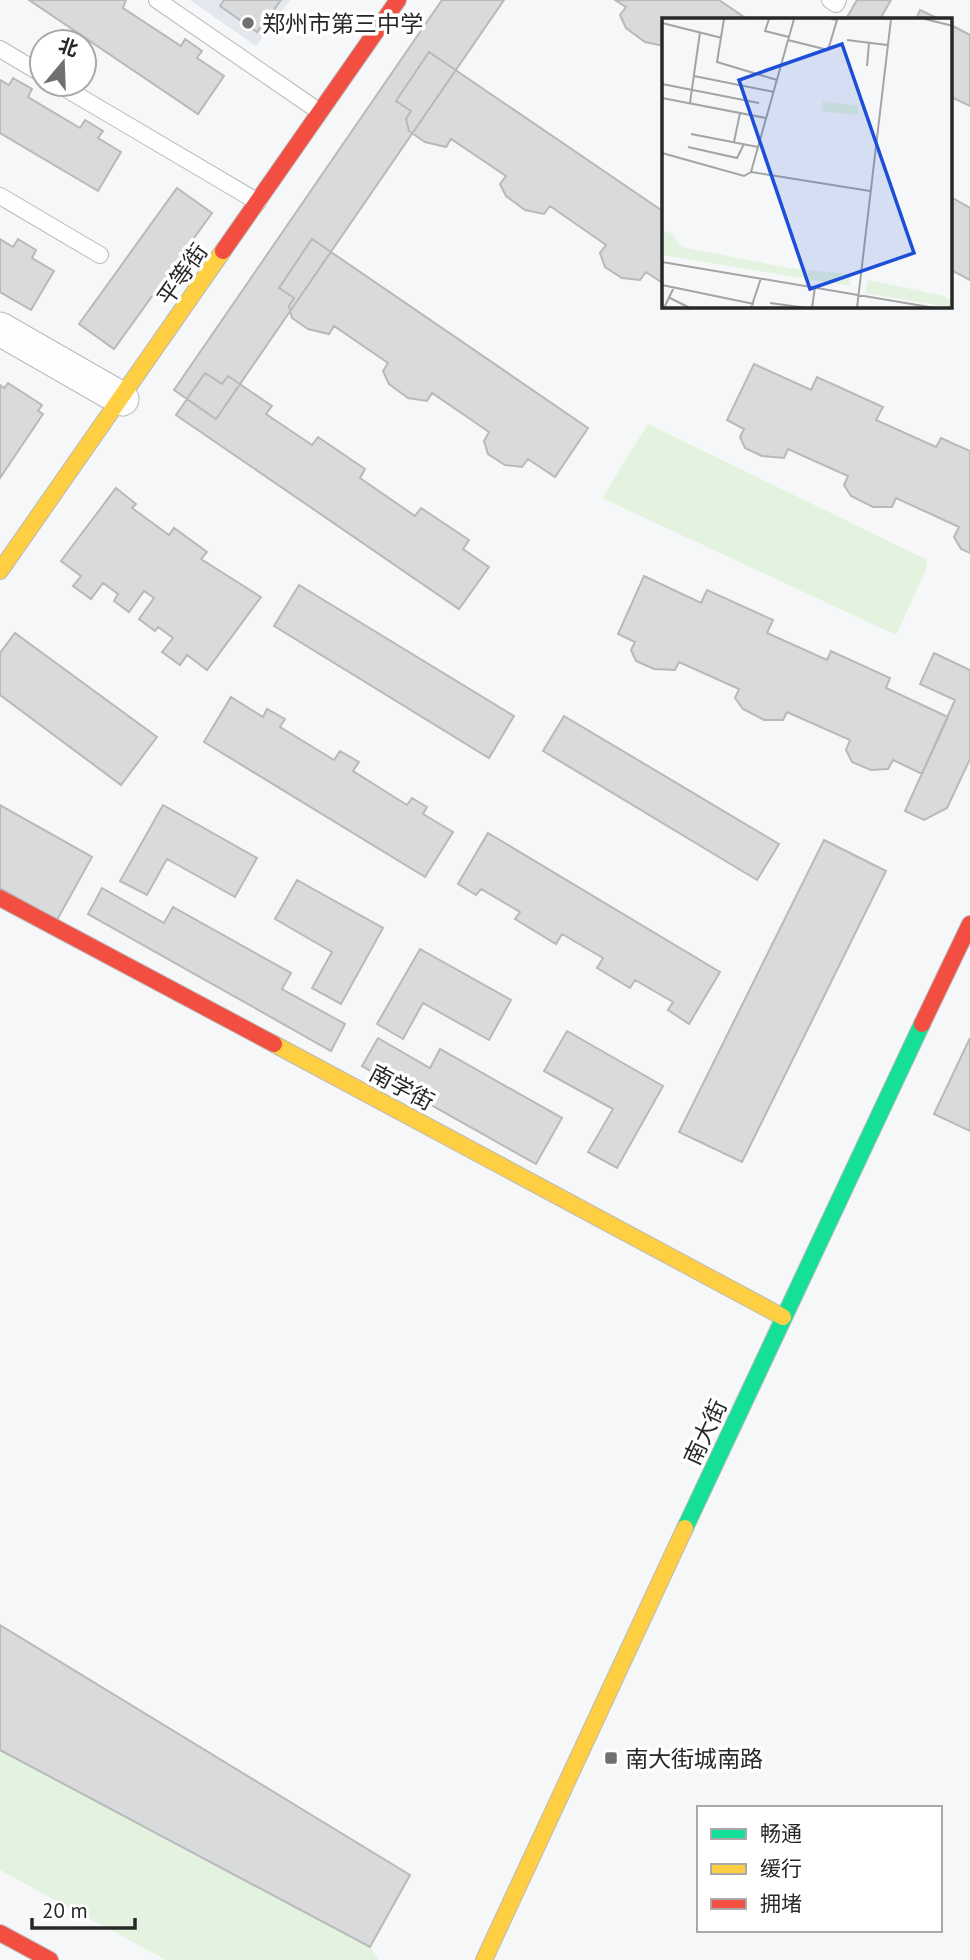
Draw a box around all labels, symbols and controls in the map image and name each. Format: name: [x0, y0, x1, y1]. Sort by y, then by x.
place label: 郑州市第三中学: [262, 9, 423, 38]
marker: 郑州市第三中学: [240, 15, 256, 31]
inset map: [662, 18, 953, 308]
north arrow: [28, 28, 98, 98]
text: 北: [56, 32, 81, 61]
street label: 平等街: [150, 237, 214, 311]
street label: 南学街: [365, 1058, 439, 1116]
street label: 南大街: [677, 1395, 733, 1469]
place label: 南大街城南路: [625, 1744, 763, 1773]
marker: 南大街城南路: [603, 1750, 619, 1766]
legend: [697, 1806, 942, 1932]
text: 畅通: [760, 1820, 802, 1847]
text: 缓行: [760, 1855, 802, 1882]
scale bar: [32, 1886, 135, 1930]
text: 拥堵: [760, 1890, 802, 1917]
text: 20 m: [42, 1897, 88, 1924]

